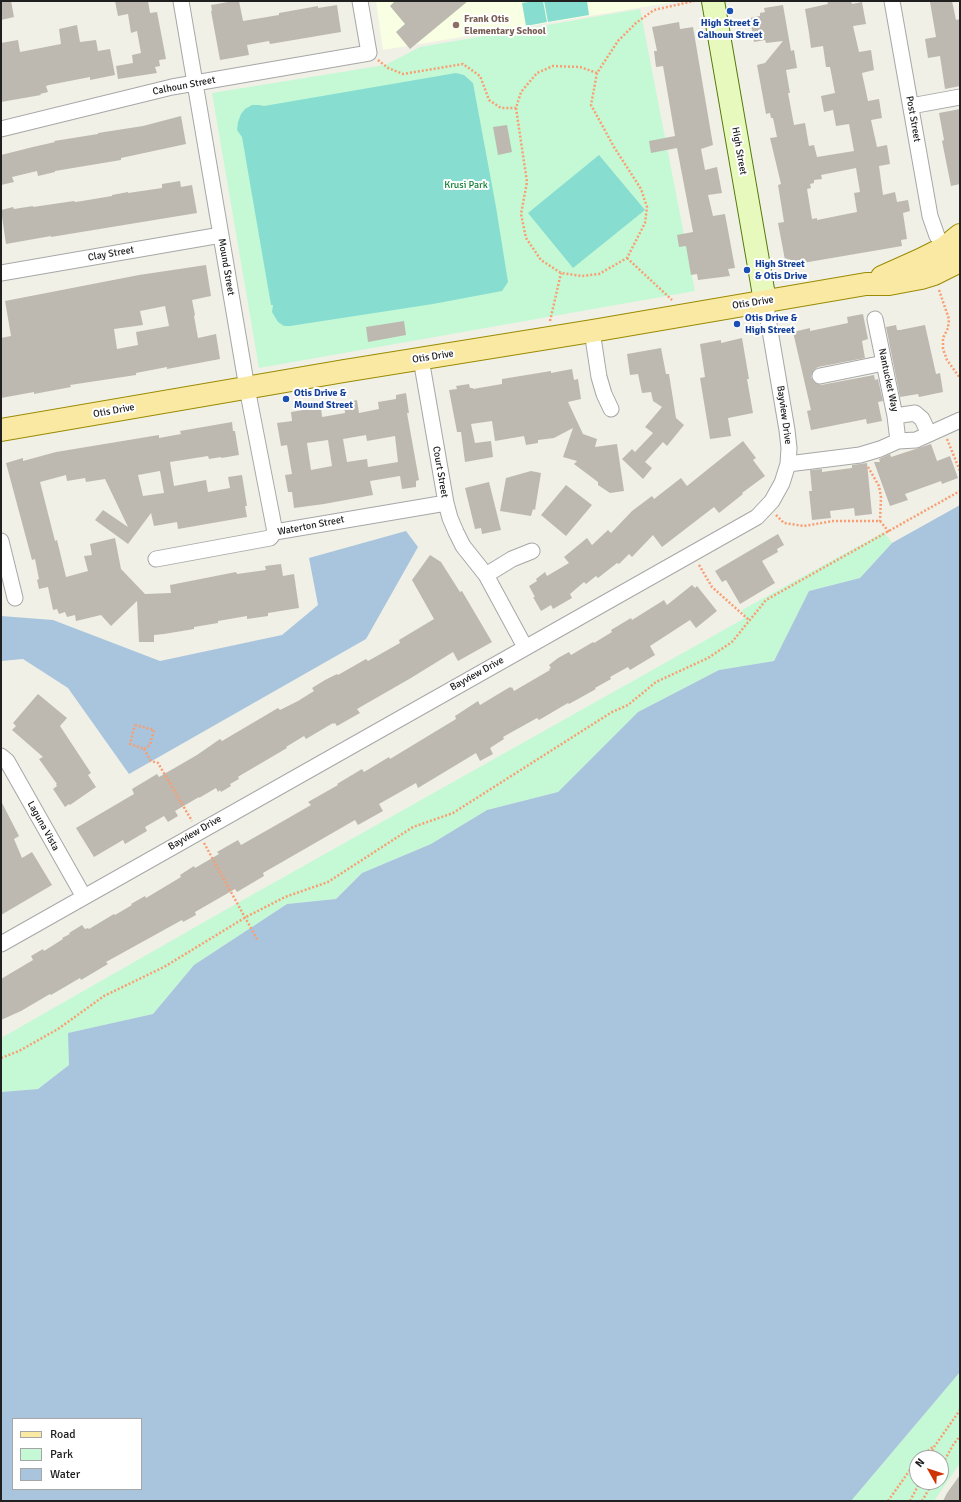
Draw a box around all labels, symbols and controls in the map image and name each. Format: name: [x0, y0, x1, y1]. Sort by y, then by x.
marker: High Street & Calhoun Street: [725, 6, 735, 16]
place label: Frank Otis Elementary School: [464, 13, 546, 36]
place label: High Street & Calhoun Street: [698, 17, 762, 40]
marker: Frank Otis Elementary School: [451, 20, 461, 30]
street label: Calhoun Street: [152, 74, 216, 98]
street label: Post Street: [903, 95, 923, 143]
street label: High Street: [729, 126, 749, 176]
park label: Krusi Park: [444, 179, 488, 191]
street label: Mound Street: [215, 238, 237, 296]
street label: Clay Street: [87, 244, 135, 264]
place label: High Street & Otis Drive: [755, 258, 807, 282]
marker: High Street & Otis Drive: [742, 265, 752, 275]
street label: Otis Drive: [731, 294, 775, 312]
place label: Otis Drive & High Street: [745, 312, 797, 336]
marker: Otis Drive & High Street: [732, 319, 742, 329]
street label: Nantucket Way: [875, 347, 901, 413]
street label: Otis Drive: [411, 348, 455, 366]
street label: Bayview Drive: [774, 385, 794, 445]
place label: Otis Drive & Mound Street: [294, 387, 353, 410]
marker: Otis Drive & Mound Street: [281, 394, 291, 404]
street label: Otis Drive: [92, 401, 136, 421]
street label: Court Street: [430, 445, 450, 499]
street label: Waterton Street: [277, 514, 345, 538]
street label: Bayview Drive: [448, 654, 506, 694]
street label: Laguna Vista: [24, 799, 62, 853]
street label: Bayview Drive: [166, 813, 224, 853]
legend: [12, 1418, 142, 1490]
text: Road: [50, 1427, 76, 1442]
text: Park: [50, 1447, 73, 1462]
north arrow: [909, 1450, 949, 1490]
text: N: [913, 1456, 928, 1470]
text: Water: [50, 1467, 80, 1482]

